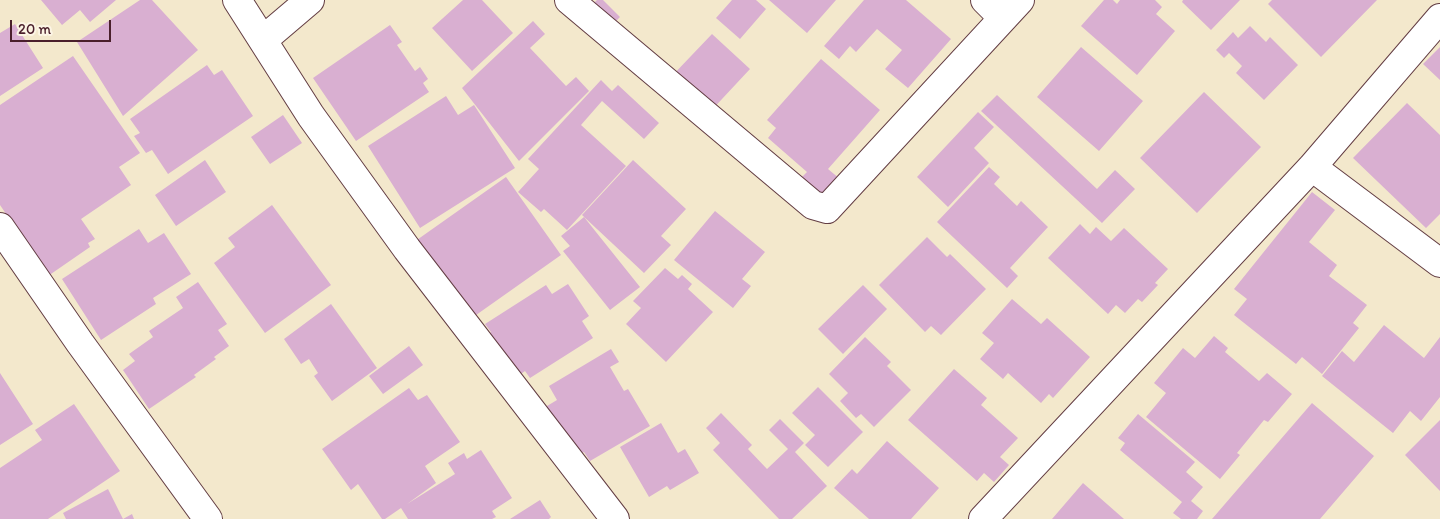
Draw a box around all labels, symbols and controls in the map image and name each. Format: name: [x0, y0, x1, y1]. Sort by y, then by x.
scale bar: [12, 10, 114, 42]
text: 20 m: [18, 20, 51, 38]

